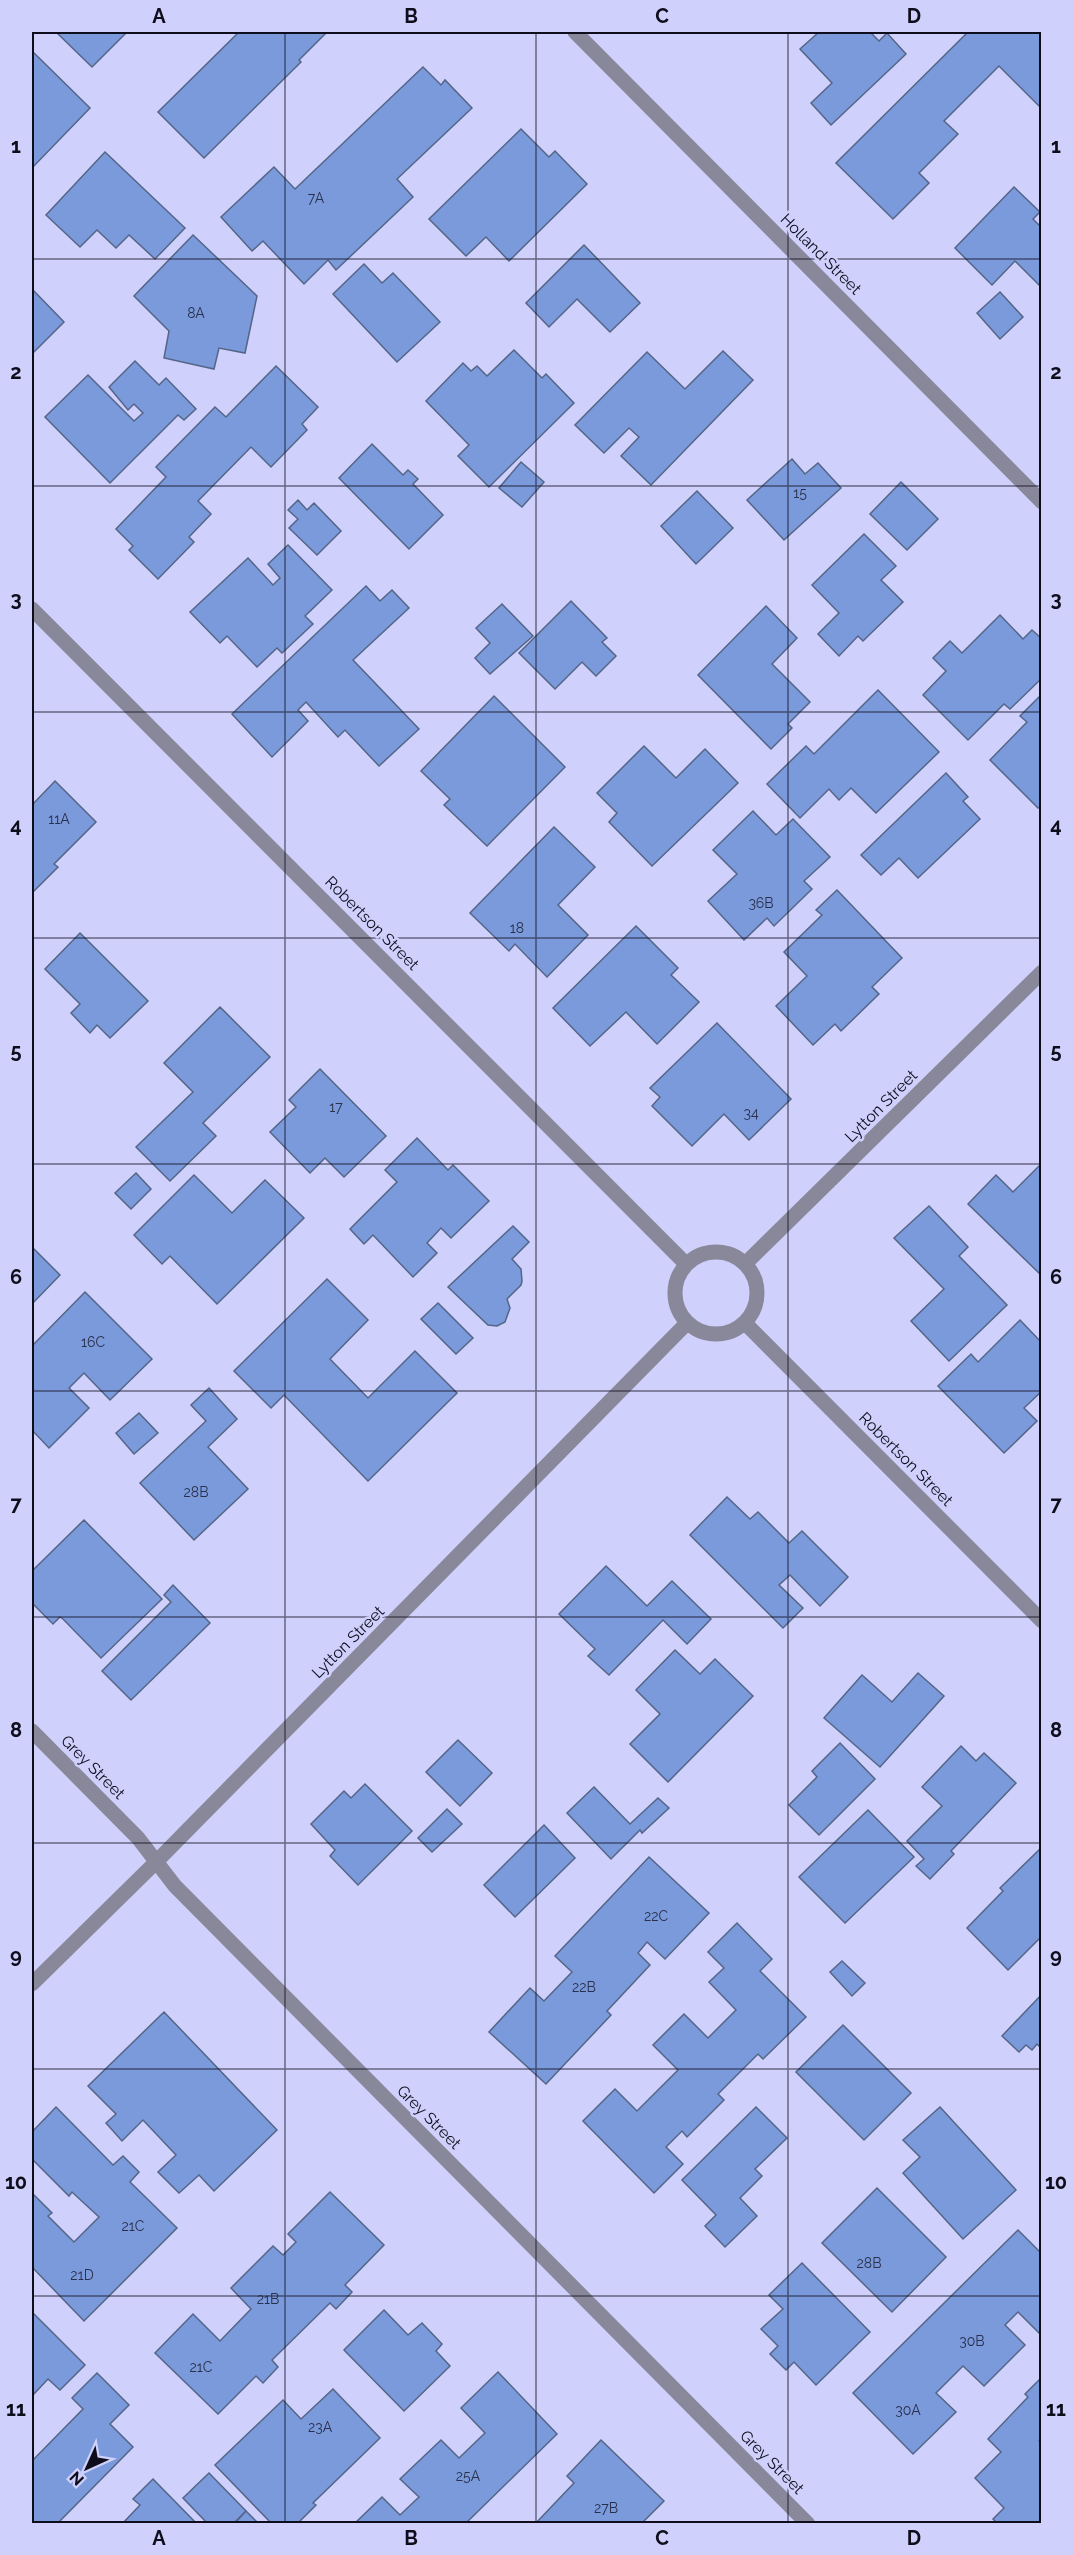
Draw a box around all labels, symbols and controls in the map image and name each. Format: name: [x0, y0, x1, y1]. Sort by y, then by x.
text: A: [152, 4, 166, 28]
text: B: [404, 4, 418, 28]
text: C: [655, 4, 669, 28]
text: D: [907, 4, 921, 28]
text: 1: [11, 134, 21, 158]
text: 1: [1051, 134, 1061, 158]
house number: 7A: [308, 190, 325, 206]
street label: Holland Street: [777, 210, 866, 299]
house number: 8A: [187, 305, 205, 321]
text: 2: [10, 360, 22, 384]
text: 2: [1050, 360, 1062, 384]
house number: 15: [793, 485, 807, 501]
text: 3: [10, 587, 22, 611]
text: 3: [1050, 587, 1062, 611]
house number: 11A: [48, 811, 70, 827]
text: 4: [10, 813, 22, 837]
text: 4: [1050, 813, 1062, 837]
street label: Robertson Street: [321, 872, 423, 974]
house number: 36B: [748, 895, 774, 911]
house number: 18: [510, 920, 524, 936]
text: 5: [10, 1039, 22, 1063]
text: 5: [1050, 1039, 1062, 1063]
street label: Lytton Street: [841, 1065, 922, 1146]
house number: 17: [329, 1099, 343, 1115]
house number: 34: [743, 1105, 759, 1121]
text: 6: [10, 1265, 22, 1289]
text: 6: [1050, 1265, 1062, 1289]
house number: 16C: [81, 1334, 105, 1350]
street label: Robertson Street: [855, 1408, 957, 1510]
house number: 28B: [184, 1484, 208, 1500]
text: 7: [10, 1492, 22, 1516]
text: 7: [1050, 1492, 1062, 1516]
street label: Lytton Street: [308, 1601, 389, 1682]
text: 8: [10, 1718, 22, 1742]
text: 8: [1050, 1718, 1062, 1742]
street label: Grey Street: [57, 1731, 129, 1803]
house number: 22C: [644, 1908, 668, 1924]
text: 9: [10, 1944, 22, 1968]
text: 9: [1050, 1944, 1062, 1968]
house number: 22B: [572, 1979, 596, 1995]
street label: Grey Street: [393, 2081, 465, 2153]
text: 10: [5, 2170, 27, 2194]
text: 10: [1045, 2170, 1067, 2194]
house number: 21C: [122, 2218, 145, 2234]
house number: 28B: [857, 2255, 881, 2271]
house number: 21D: [70, 2267, 94, 2283]
house number: 21B: [257, 2291, 279, 2307]
house number: 30B: [959, 2333, 985, 2349]
house number: 21C: [190, 2359, 213, 2375]
text: 11: [6, 2397, 26, 2421]
text: 11: [1046, 2397, 1066, 2421]
house number: 30A: [895, 2402, 921, 2418]
house number: 23A: [308, 2419, 333, 2435]
street label: Grey Street: [736, 2426, 808, 2498]
north arrow: [57, 2438, 117, 2498]
text: N: [66, 2467, 88, 2489]
house number: 25A: [456, 2468, 481, 2484]
house number: 27B: [594, 2500, 618, 2516]
text: A: [152, 2526, 166, 2550]
text: B: [404, 2526, 418, 2550]
text: C: [655, 2526, 669, 2550]
text: D: [907, 2526, 921, 2550]

